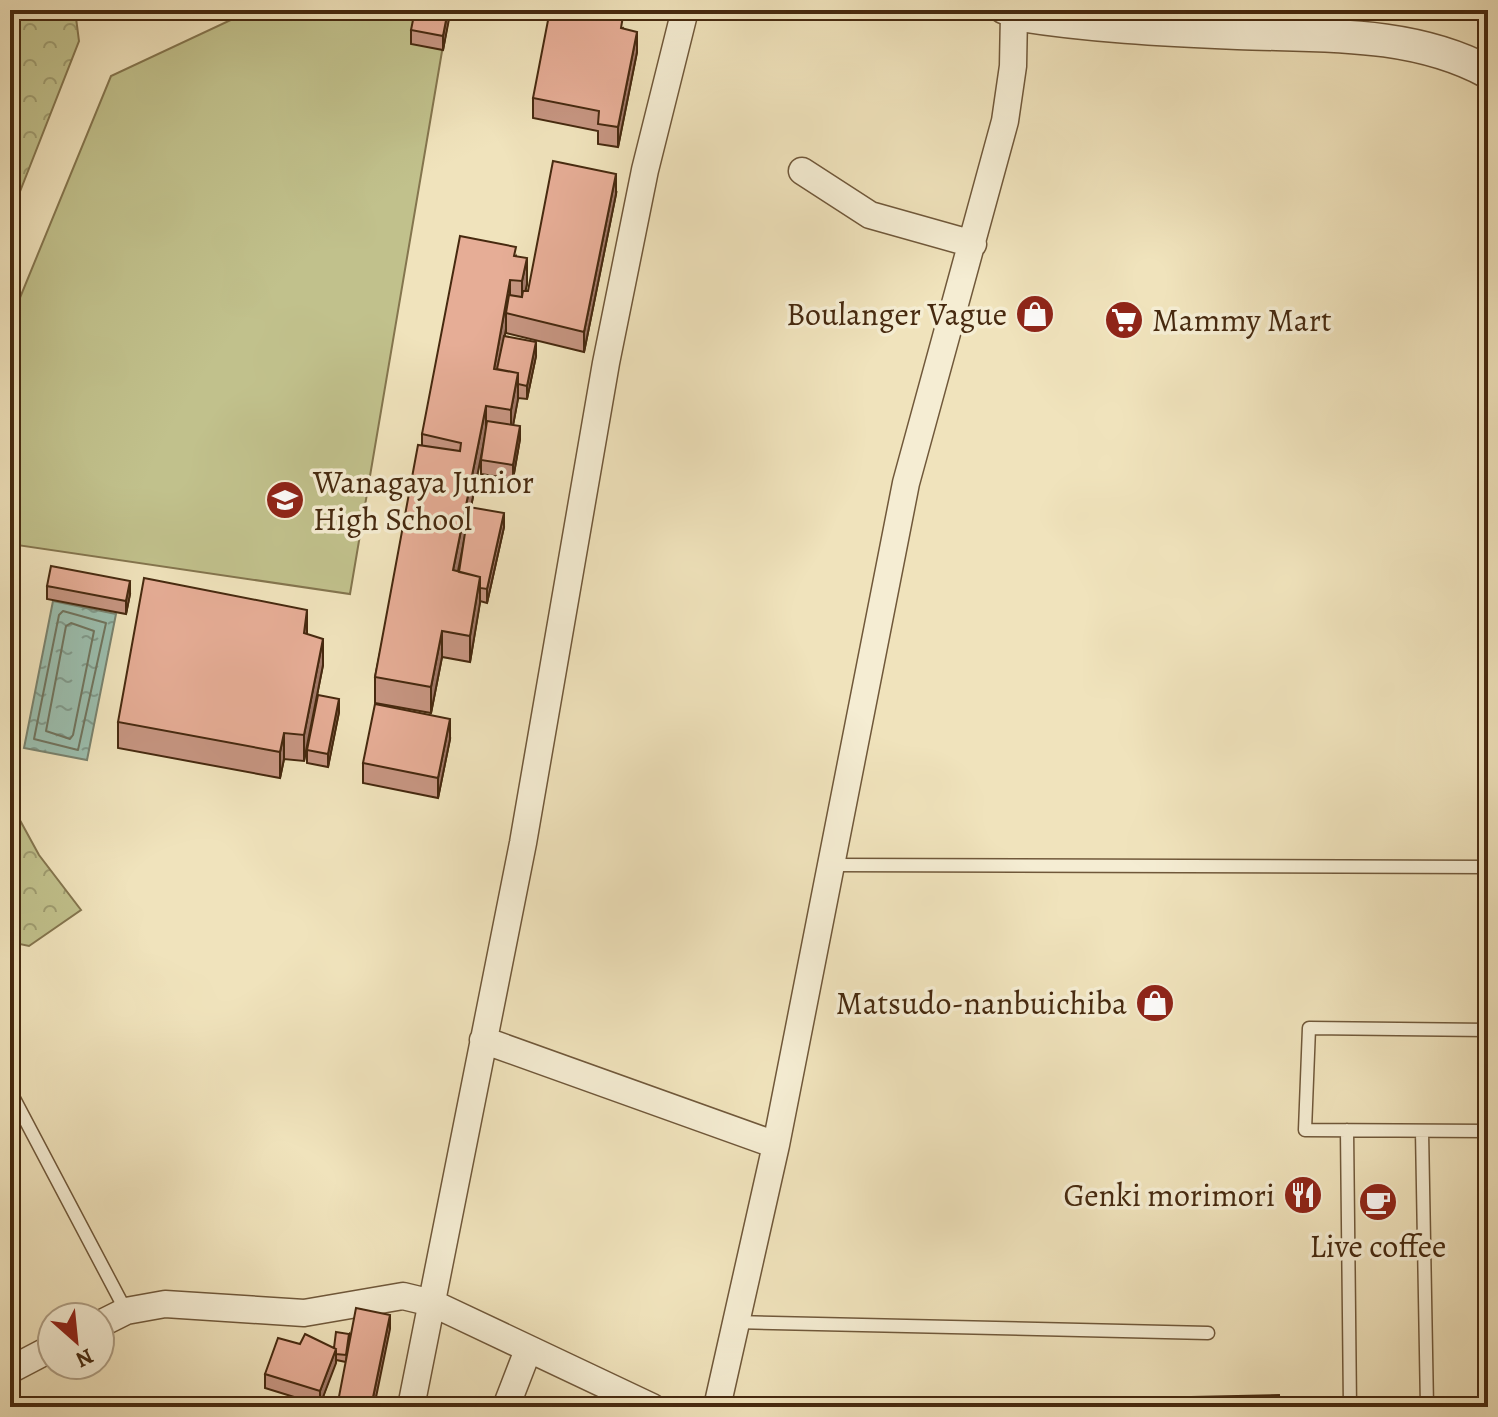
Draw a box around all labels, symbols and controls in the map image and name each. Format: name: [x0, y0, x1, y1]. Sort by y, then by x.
place label: Boulanger Vague: [786, 292, 1007, 336]
shop icon: Boulanger Vague: [1014, 293, 1056, 335]
place label: Mammy Mart: [1152, 298, 1331, 342]
supermarket icon: Mammy Mart: [1103, 299, 1145, 341]
place label: Wanagaya Junior High School: [312, 460, 534, 541]
school or university icon: Wanagaya Junior High School: [264, 479, 306, 521]
place label: Matsudo-nanbuichiba: [836, 981, 1127, 1025]
shop icon: Matsudo-nanbuichiba: [1134, 982, 1176, 1024]
place label: Genki morimori: [1063, 1173, 1275, 1217]
restaurant icon: Genki morimori: [1282, 1174, 1324, 1216]
cafe icon: Live coffee: [1357, 1181, 1399, 1223]
place label: Live coffee: [1310, 1224, 1446, 1268]
north arrow: [36, 1301, 116, 1381]
text: N: [71, 1341, 99, 1375]

